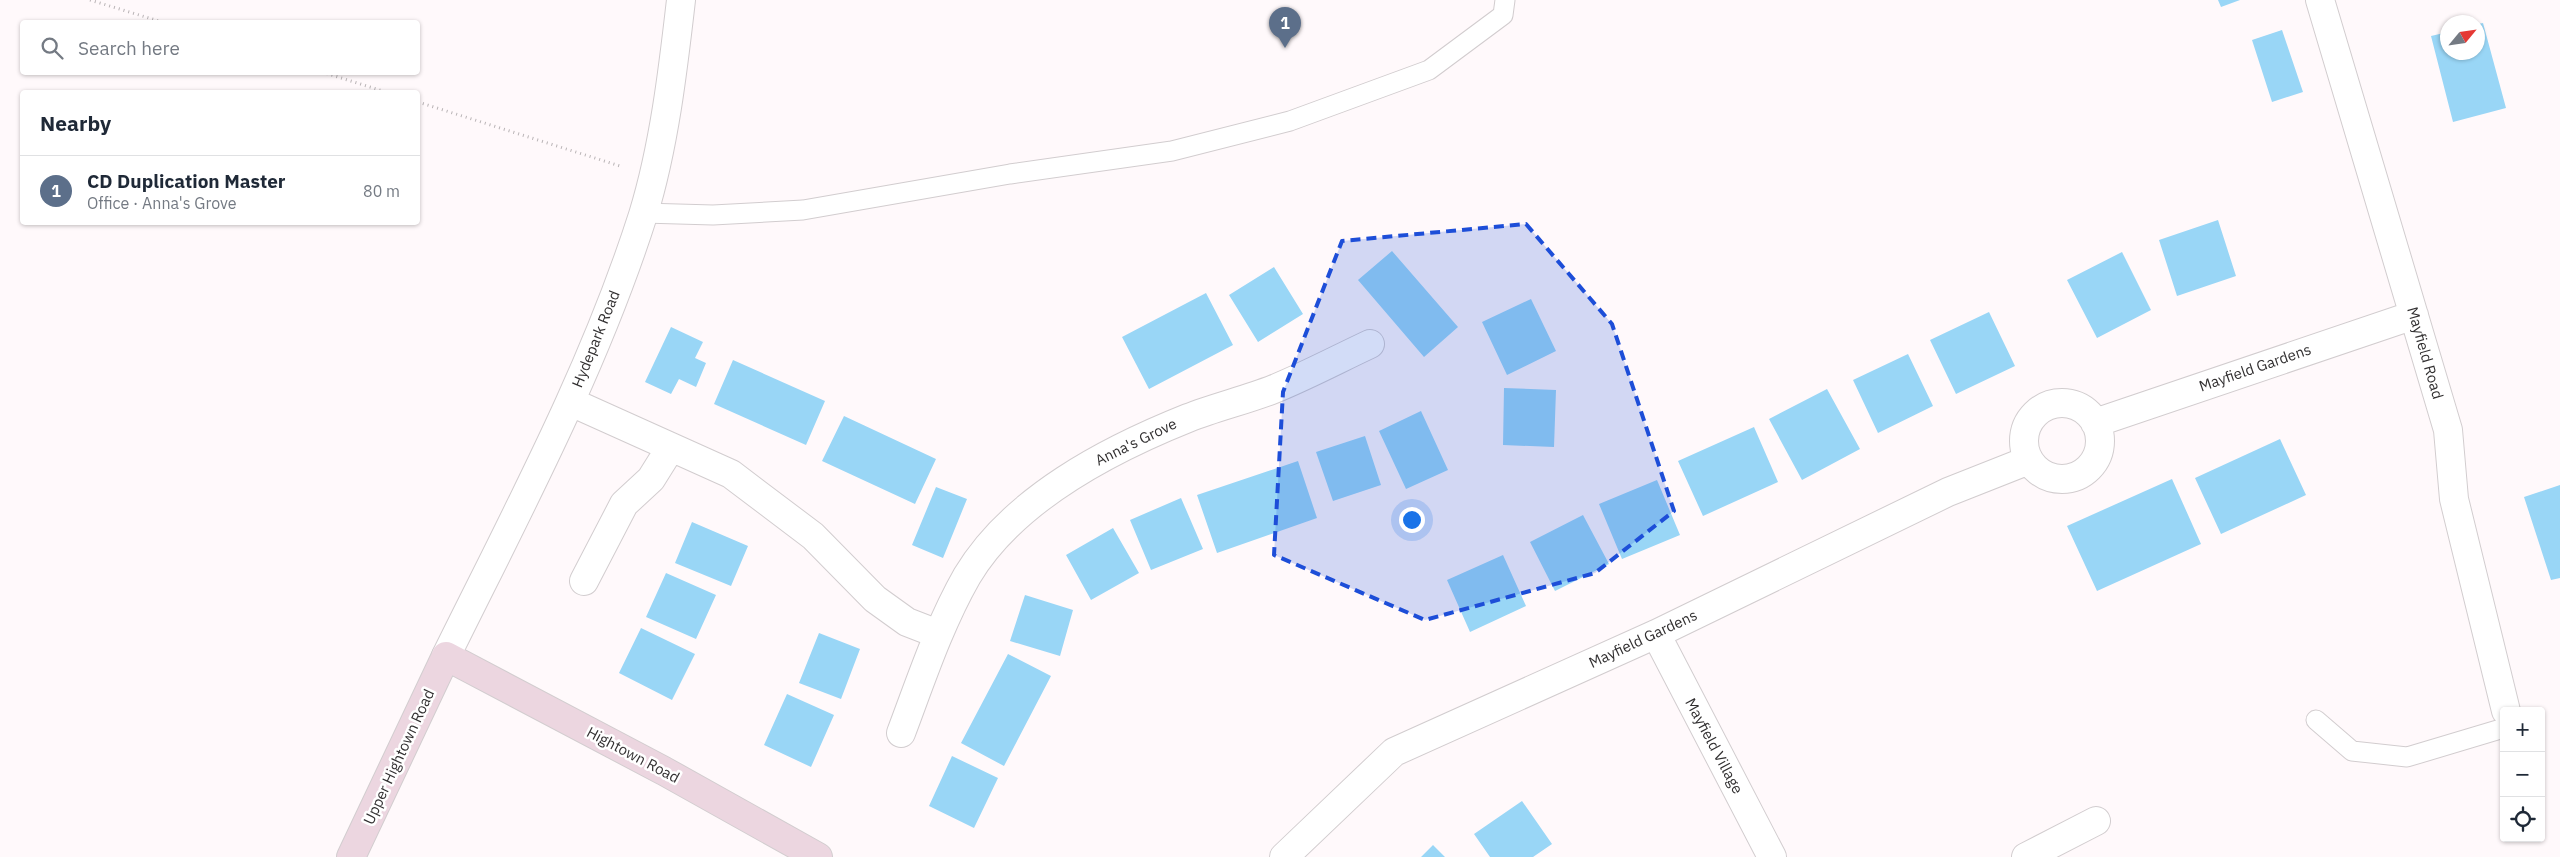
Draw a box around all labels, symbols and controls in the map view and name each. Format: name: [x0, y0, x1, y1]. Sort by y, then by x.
pin: 1: [1269, 7, 1301, 48]
north arrow: [2440, 15, 2485, 60]
search box: [20, 20, 420, 75]
icon: search: [38, 34, 66, 62]
text: Search here: [78, 36, 180, 60]
text: Nearby: [40, 109, 111, 137]
text: CD Duplication Master: [87, 169, 286, 193]
text: 1: [51, 181, 61, 201]
text: 80 m: [363, 181, 400, 201]
text: Office · Anna's Grove: [87, 193, 237, 213]
street label: Hydepark Road: [567, 287, 624, 390]
street label: Mayfield Road: [2403, 304, 2448, 401]
street label: Mayfield Gardens: [2196, 339, 2313, 396]
street label: Anna's Grove: [1092, 414, 1180, 469]
your location: [1399, 507, 1425, 533]
street label: Mayfield Gardens: [1586, 605, 1700, 672]
street label: Upper Hightown Road: [359, 686, 438, 828]
street label: Mayfield Village: [1681, 695, 1748, 797]
map controls: [2500, 707, 2545, 842]
button: +: [2500, 707, 2545, 752]
street label: Hightown Road: [584, 722, 683, 787]
button: −: [2500, 752, 2545, 797]
button: locate: [2500, 797, 2545, 842]

